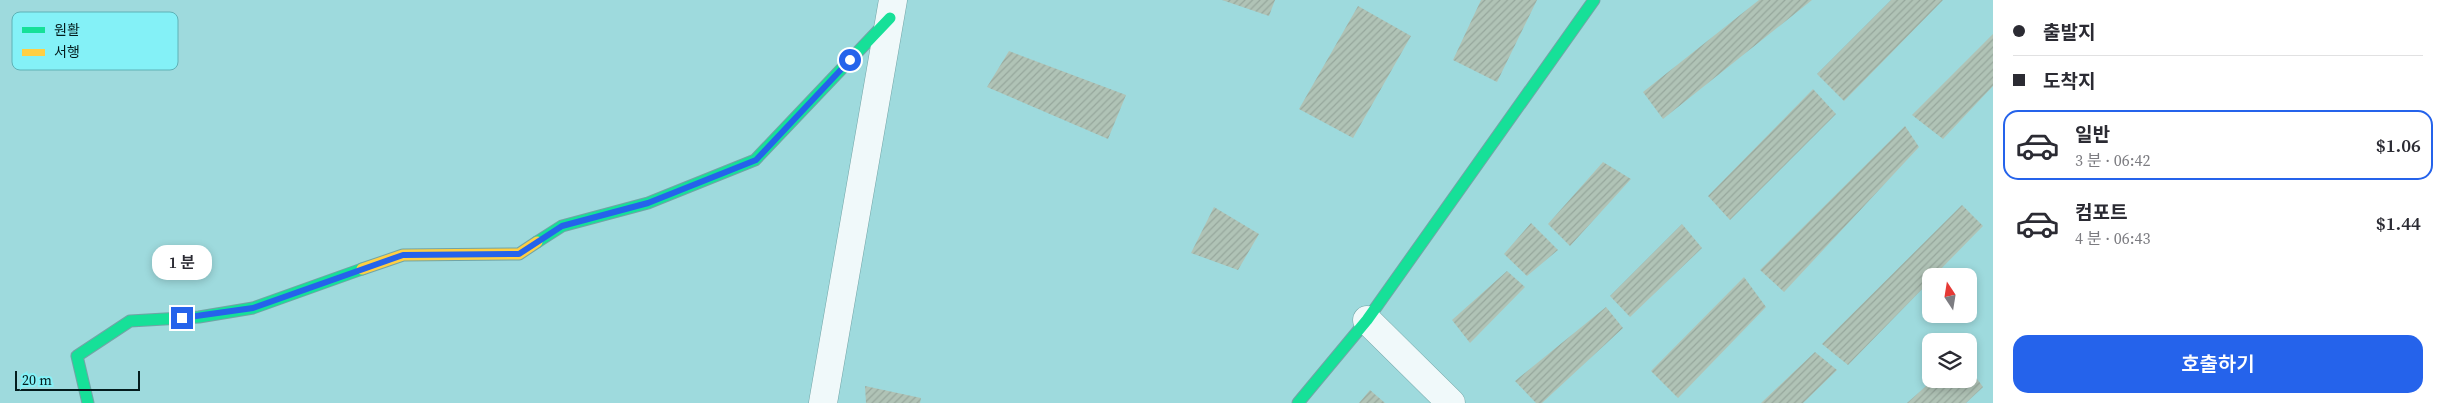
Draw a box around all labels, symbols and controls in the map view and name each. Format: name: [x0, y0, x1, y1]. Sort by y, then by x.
legend: [12, 12, 178, 70]
text: 출발지: [2043, 19, 2095, 45]
text: 원활: [54, 20, 80, 40]
text: 서행: [54, 42, 80, 62]
route start: [839, 49, 861, 71]
text: 도착지: [2043, 68, 2095, 94]
text: 일반: [2075, 121, 2110, 147]
icon: car: [2015, 123, 2060, 168]
text: $1.06: [2376, 132, 2421, 158]
text: 3 분 · 06:42: [2075, 149, 2151, 171]
text: 컴포트: [2075, 199, 2127, 225]
icon: car: [2015, 201, 2060, 246]
text: $1.44: [2376, 210, 2421, 236]
text: 4 분 · 06:43: [2075, 227, 2151, 249]
callout: 1 분: [152, 246, 212, 280]
text: 1 분: [169, 251, 195, 273]
north arrow: [1922, 268, 1978, 322]
map controls: [1922, 268, 1977, 388]
route end: [171, 307, 193, 329]
button: layers: [1922, 333, 1977, 388]
button: 호출하기: [2013, 335, 2423, 393]
scale bar: [15, 368, 140, 391]
text: 20 m: [22, 370, 52, 390]

